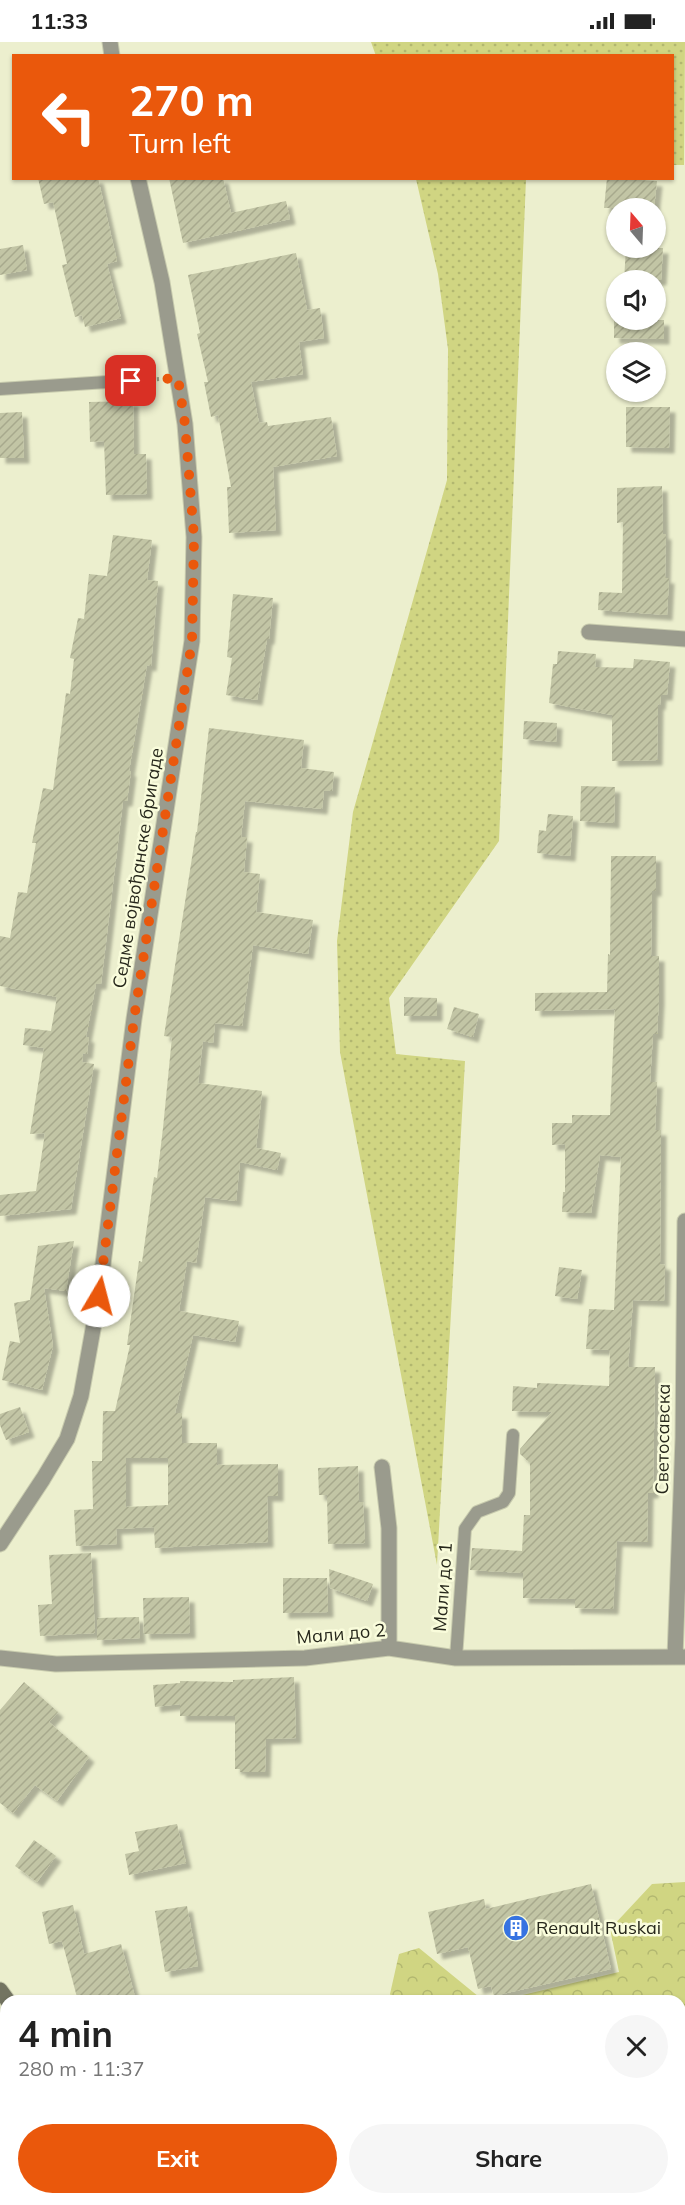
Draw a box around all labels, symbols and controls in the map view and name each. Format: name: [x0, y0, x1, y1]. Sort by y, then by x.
text: 11:33: [30, 7, 88, 35]
text: 270 m: [129, 74, 254, 127]
icon: left: [30, 78, 108, 156]
text: Turn left: [129, 126, 231, 160]
north arrow: [606, 198, 666, 258]
map controls: [606, 198, 666, 402]
button: sound: [606, 270, 666, 330]
button: layers: [606, 342, 666, 402]
pin: [105, 355, 156, 406]
icon: arrive: [114, 364, 147, 397]
street label: Седме војвођанске бригаде: [107, 746, 168, 990]
position arrow: [67, 1264, 131, 1328]
street label: Светосавска: [650, 1383, 675, 1495]
street label: Мали до 1: [428, 1542, 457, 1632]
street label: Мали до 2: [295, 1618, 386, 1649]
building icon: Renault Ruskai: [501, 1913, 531, 1943]
place label: Renault Ruskai: [536, 1916, 661, 1939]
text: 4 min: [18, 2011, 113, 2056]
button: close: [605, 2015, 668, 2078]
text: 280 m · 11:37: [18, 2056, 144, 2081]
button: Exit: [18, 2124, 337, 2193]
button: Share: [349, 2124, 668, 2193]

